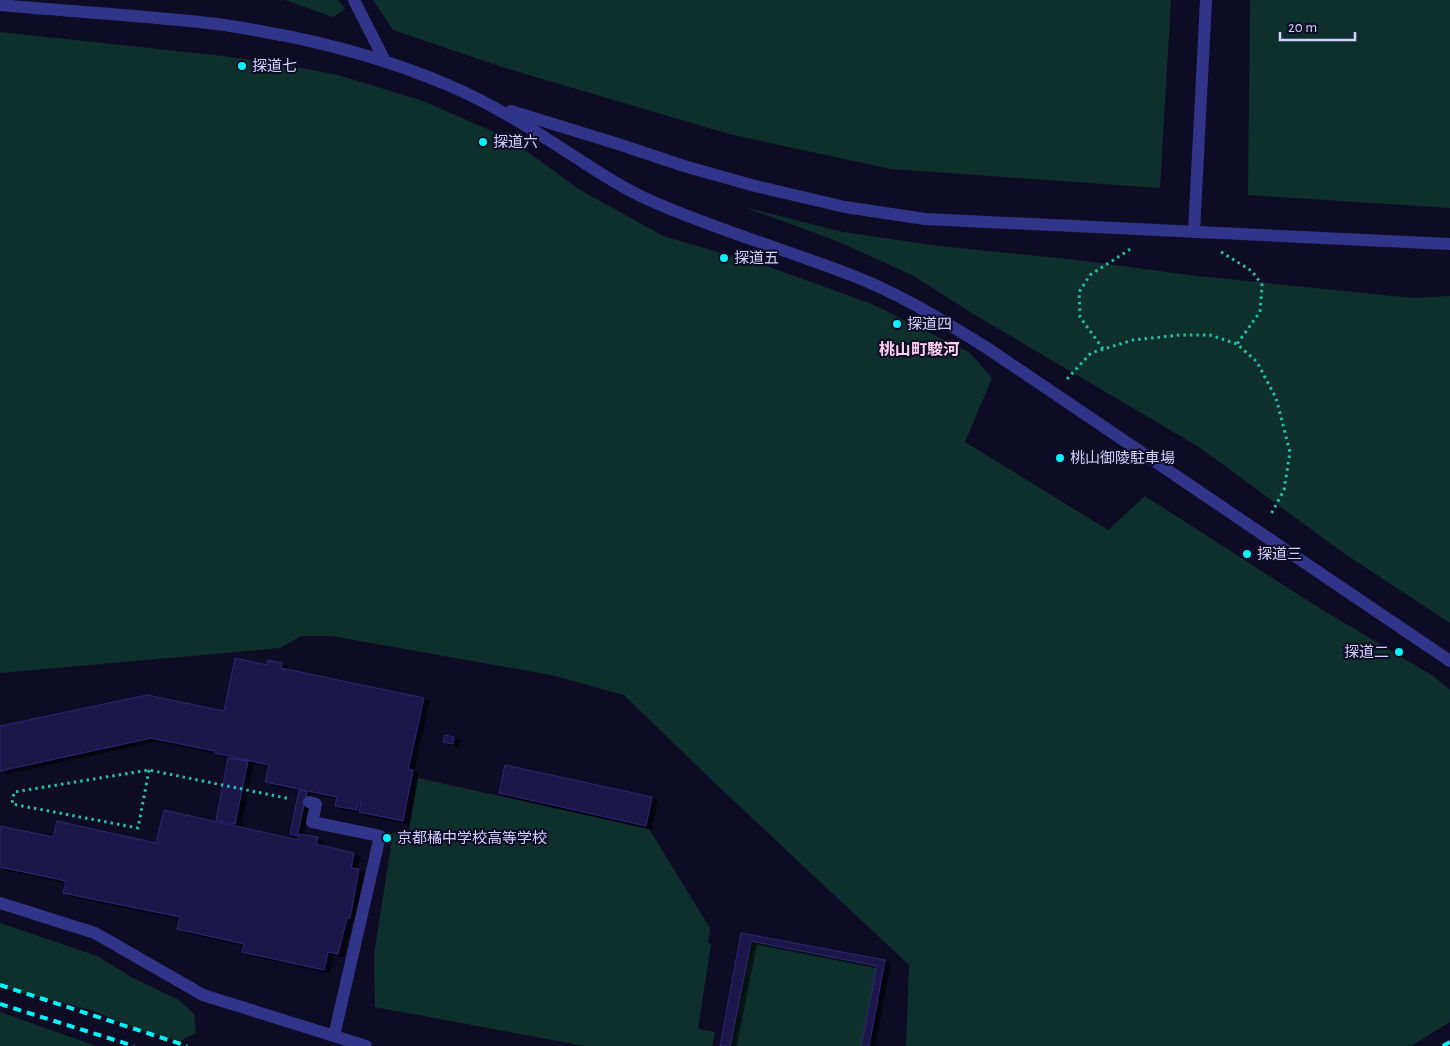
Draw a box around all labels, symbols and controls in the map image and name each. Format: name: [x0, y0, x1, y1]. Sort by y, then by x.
scale bar: [1280, 10, 1355, 42]
text: 20 m: [1288, 20, 1317, 35]
place label: 探道七: [252, 58, 297, 74]
marker: 探道七: [236, 60, 248, 72]
place label: 探道六: [493, 134, 538, 150]
marker: 探道六: [477, 136, 489, 148]
place label: 探道五: [734, 250, 779, 266]
marker: 探道五: [718, 252, 730, 264]
place label: 探道四: [907, 316, 952, 332]
marker: 探道四: [891, 318, 903, 330]
district label: 桃山町駿河: [879, 341, 959, 358]
place label: 桃山御陵駐車場: [1070, 450, 1175, 466]
marker: 桃山御陵駐車場: [1054, 452, 1066, 464]
place label: 探道三: [1257, 546, 1302, 562]
marker: 探道三: [1241, 548, 1253, 560]
place label: 探道二: [1344, 644, 1389, 660]
marker: 探道二: [1393, 646, 1405, 658]
place label: 京都橘中学校高等学校: [397, 830, 547, 846]
marker: 京都橘中学校高等学校: [381, 832, 393, 844]

